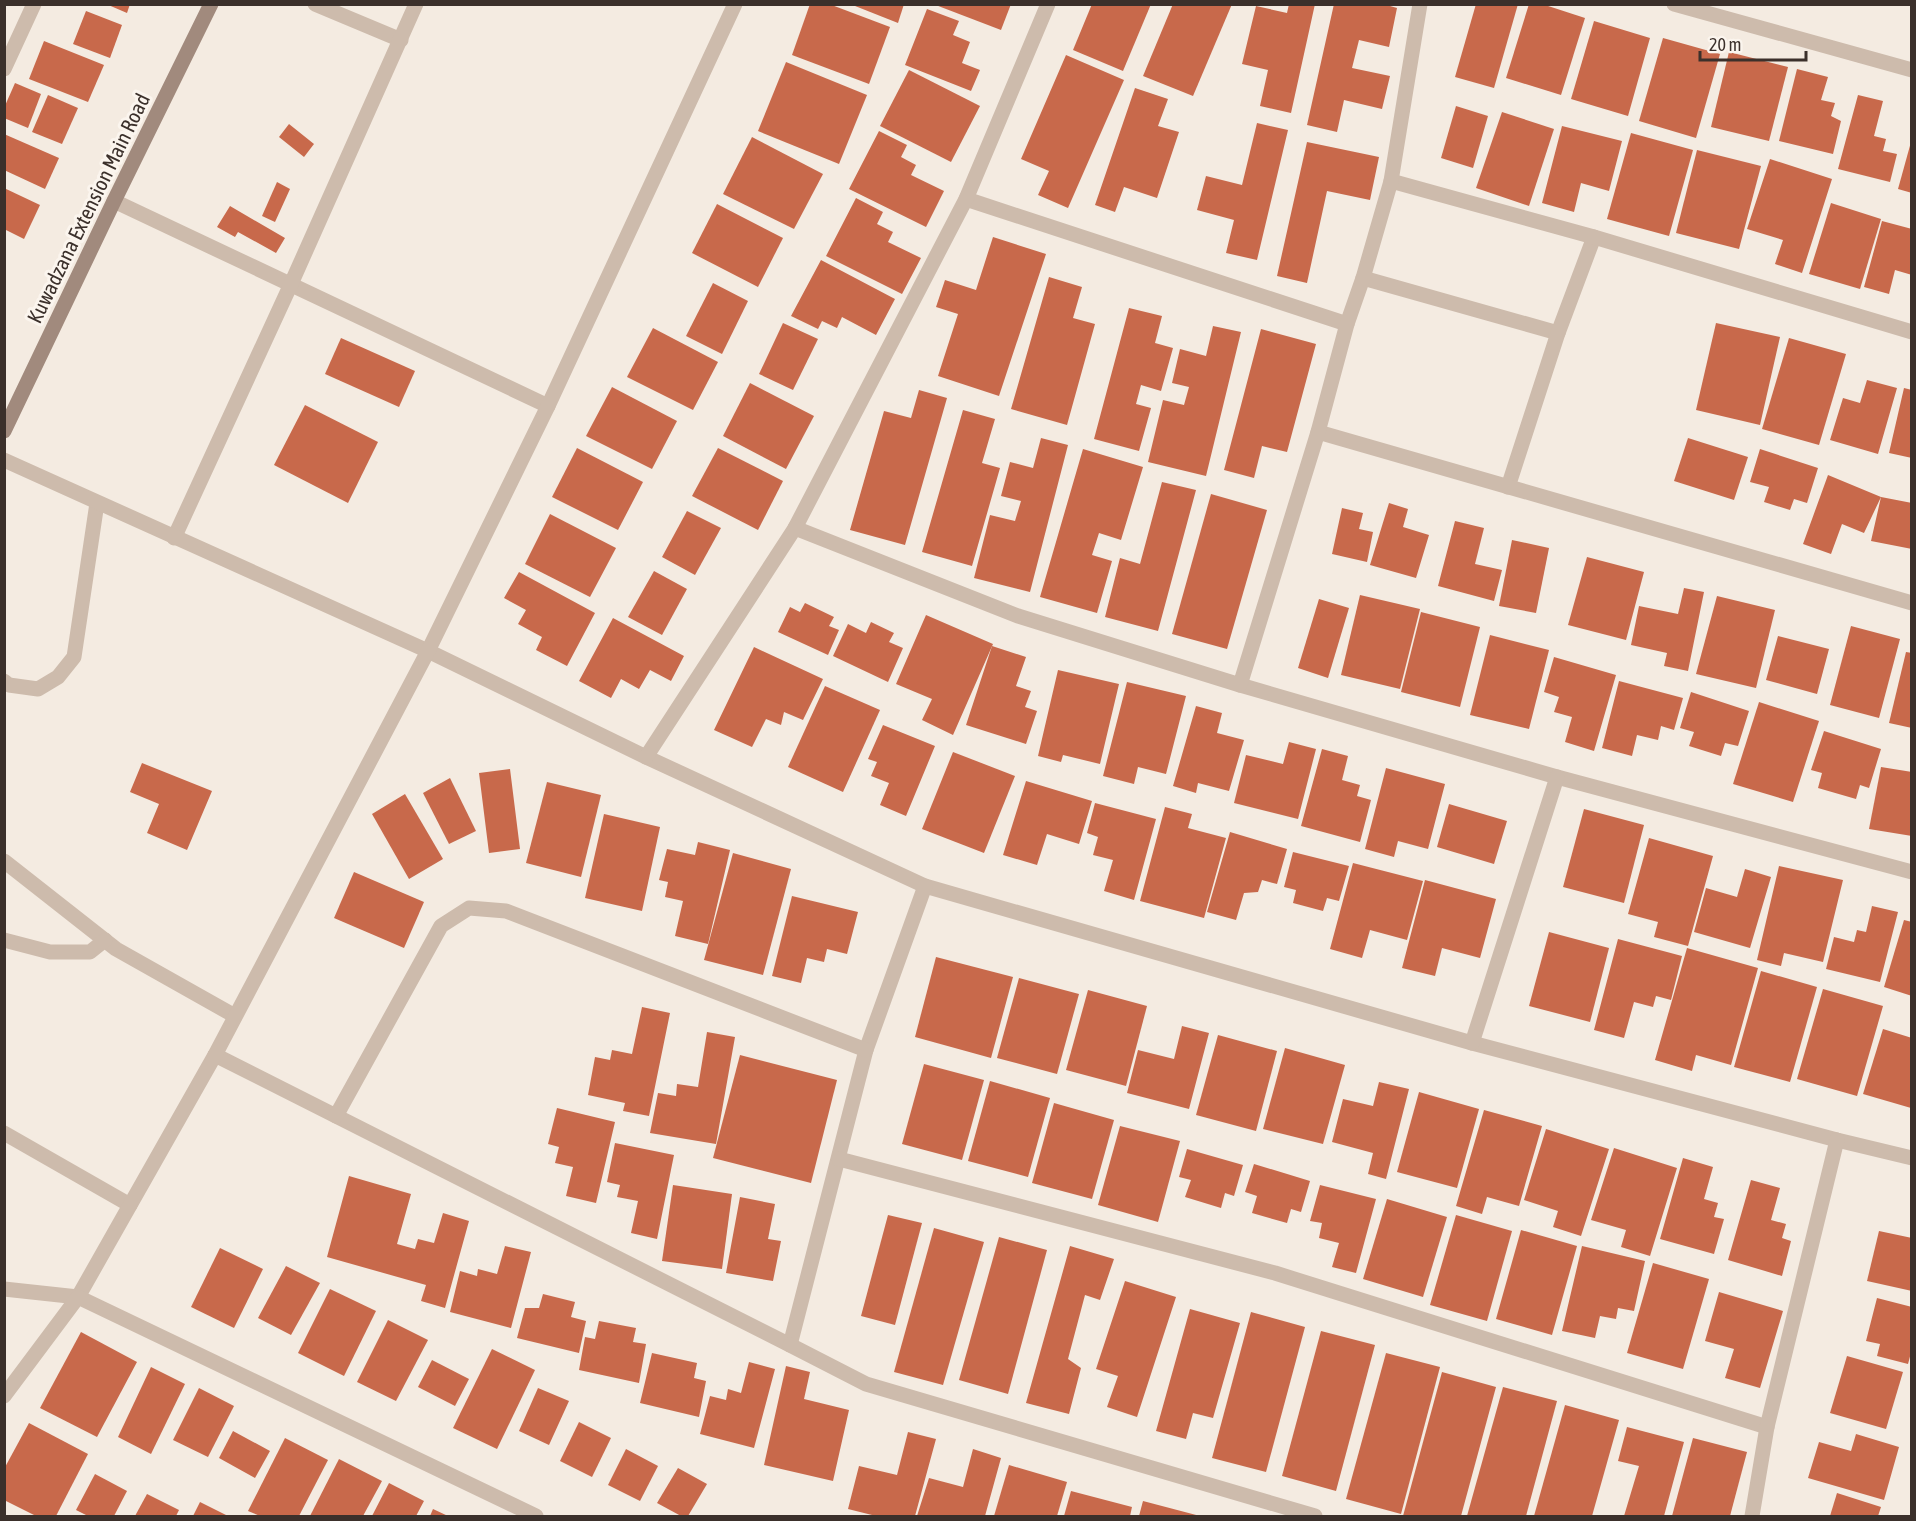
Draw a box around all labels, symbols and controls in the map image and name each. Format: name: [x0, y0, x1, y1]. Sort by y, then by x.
scale bar: [1700, 24, 1806, 62]
text: 20 m: [1709, 34, 1741, 55]
street label: Kuwadzana Extension Main Road: [22, 89, 154, 327]

